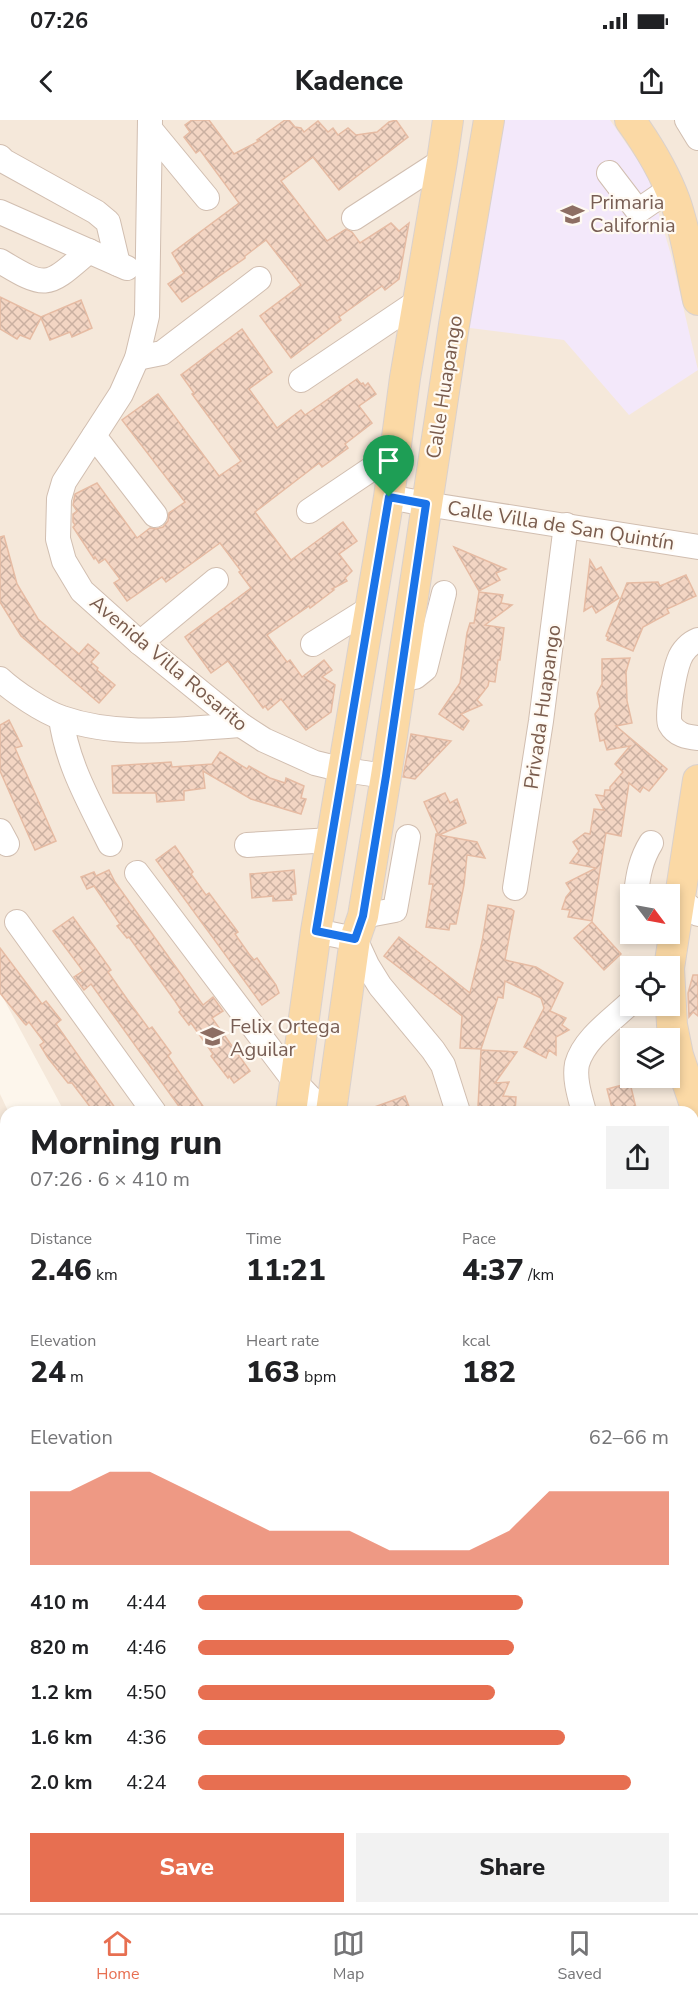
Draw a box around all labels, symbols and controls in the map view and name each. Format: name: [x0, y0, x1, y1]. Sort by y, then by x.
text: 07:26: [30, 6, 88, 36]
text: Kadence: [295, 63, 403, 100]
icon: back: [30, 65, 63, 98]
icon: share: [635, 65, 668, 98]
place label: Primaria California: [590, 189, 676, 239]
school or university icon: Primaria California: [559, 201, 585, 227]
street label: Calle Huapango: [420, 313, 469, 461]
pin: [363, 435, 414, 497]
icon: arrive: [372, 444, 405, 477]
street label: Calle Villa de San Quintín: [445, 494, 676, 557]
street label: Avenida Villa Rosarito: [84, 589, 253, 738]
street label: Privada Huapango: [518, 623, 567, 791]
north arrow: [620, 884, 680, 944]
map controls: [620, 884, 680, 1088]
button: locate: [620, 956, 680, 1016]
place label: Felix Ortega Aguilar: [230, 1013, 340, 1063]
school or university icon: Felix Ortega Aguilar: [199, 1024, 225, 1050]
button: layers: [620, 1028, 680, 1088]
text: Morning run: [30, 1121, 222, 1166]
button: share: [606, 1126, 669, 1189]
text: 07:26 · 6 × 410 m: [30, 1166, 190, 1193]
text: Distance: [30, 1228, 92, 1250]
text: Time: [246, 1228, 282, 1250]
text: Pace: [462, 1228, 496, 1250]
text: 2.46: [30, 1250, 92, 1291]
text: 11:21: [246, 1250, 326, 1291]
text: 4:37: [462, 1250, 524, 1291]
text: km: [92, 1264, 118, 1286]
text: /km: [524, 1264, 554, 1286]
text: Elevation: [30, 1330, 96, 1352]
text: Heart rate: [246, 1330, 319, 1352]
text: kcal: [462, 1330, 490, 1352]
text: 24: [30, 1352, 66, 1393]
text: 163: [246, 1352, 300, 1393]
text: 182: [462, 1352, 516, 1393]
text: m: [66, 1366, 84, 1388]
text: bpm: [300, 1366, 336, 1388]
text: Elevation: [30, 1424, 113, 1451]
text: 62–66 m: [589, 1424, 669, 1451]
text: 410 m: [30, 1589, 89, 1616]
text: 4:44: [126, 1589, 167, 1616]
text: 820 m: [30, 1634, 89, 1661]
text: 4:46: [126, 1634, 167, 1661]
text: 1.2 km: [30, 1679, 93, 1706]
text: 4:50: [126, 1679, 167, 1706]
text: 1.6 km: [30, 1724, 93, 1751]
text: 4:36: [126, 1724, 167, 1751]
text: 2.0 km: [30, 1769, 93, 1796]
text: 4:24: [126, 1769, 167, 1796]
button: Save: [30, 1833, 344, 1902]
button: Share: [356, 1833, 669, 1902]
tab: Home: [96, 1927, 140, 1985]
tab: Map: [332, 1927, 365, 1985]
tab: Saved: [558, 1927, 602, 1985]

